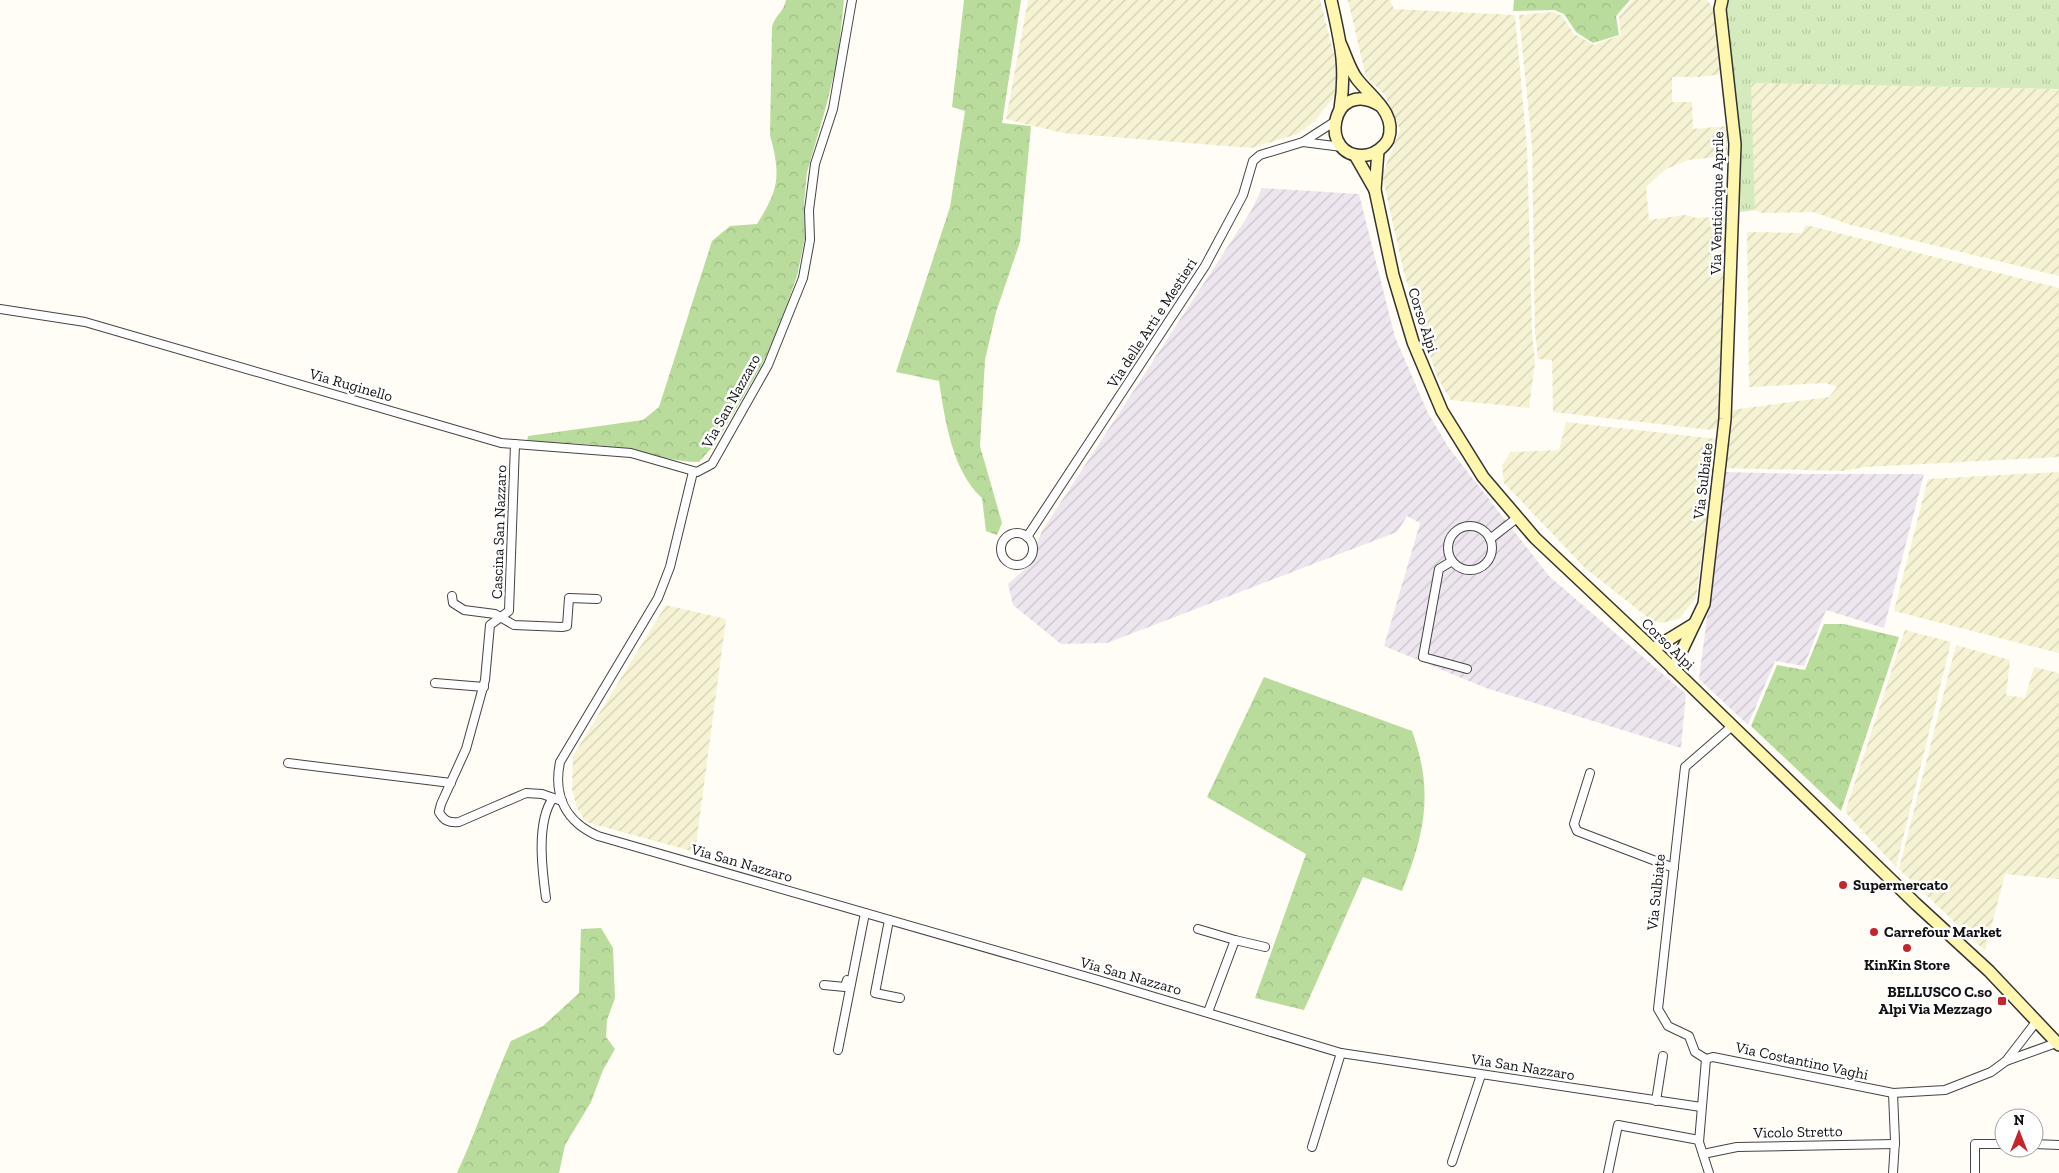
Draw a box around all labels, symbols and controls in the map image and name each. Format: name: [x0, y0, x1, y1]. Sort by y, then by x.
street label: Via Venticinque Aprile: [1707, 131, 1727, 276]
street label: Via delle Arti e Mestieri: [1103, 255, 1201, 392]
street label: Corso Alpi: [1404, 285, 1442, 355]
street label: Via San Nazzaro: [697, 351, 764, 452]
street label: Via Ruginello: [306, 364, 395, 406]
street label: Via Sulbiate: [1689, 442, 1717, 521]
street label: Cascina San Nazzaro: [488, 464, 510, 599]
street label: Corso Alpi: [1638, 614, 1698, 674]
street label: Via San Nazzaro: [688, 840, 795, 886]
street label: Via Sulbiate: [1643, 853, 1669, 932]
place label: Supermercato: [1853, 876, 1948, 894]
marker: Supermercato: [1837, 879, 1849, 891]
place label: Carrefour Market: [1884, 923, 2003, 941]
marker: Carrefour Market: [1868, 926, 1880, 938]
marker: KinKin Store: [1901, 942, 1913, 954]
street label: Via San Nazzaro: [1077, 953, 1184, 999]
place label: KinKin Store: [1864, 956, 1950, 974]
place label: BELLUSCO C.so Alpi Via Mezzago: [1879, 983, 1992, 1018]
marker: BELLUSCO C.so Alpi Via Mezzago: [1996, 995, 2008, 1007]
street label: Via Costantino Vaghi: [1733, 1038, 1870, 1084]
street label: Via San Nazzaro: [1469, 1050, 1576, 1084]
north arrow: [1994, 1108, 2044, 1158]
text: N: [2014, 1112, 2025, 1129]
street label: Vicolo Stretto: [1752, 1122, 1843, 1142]

